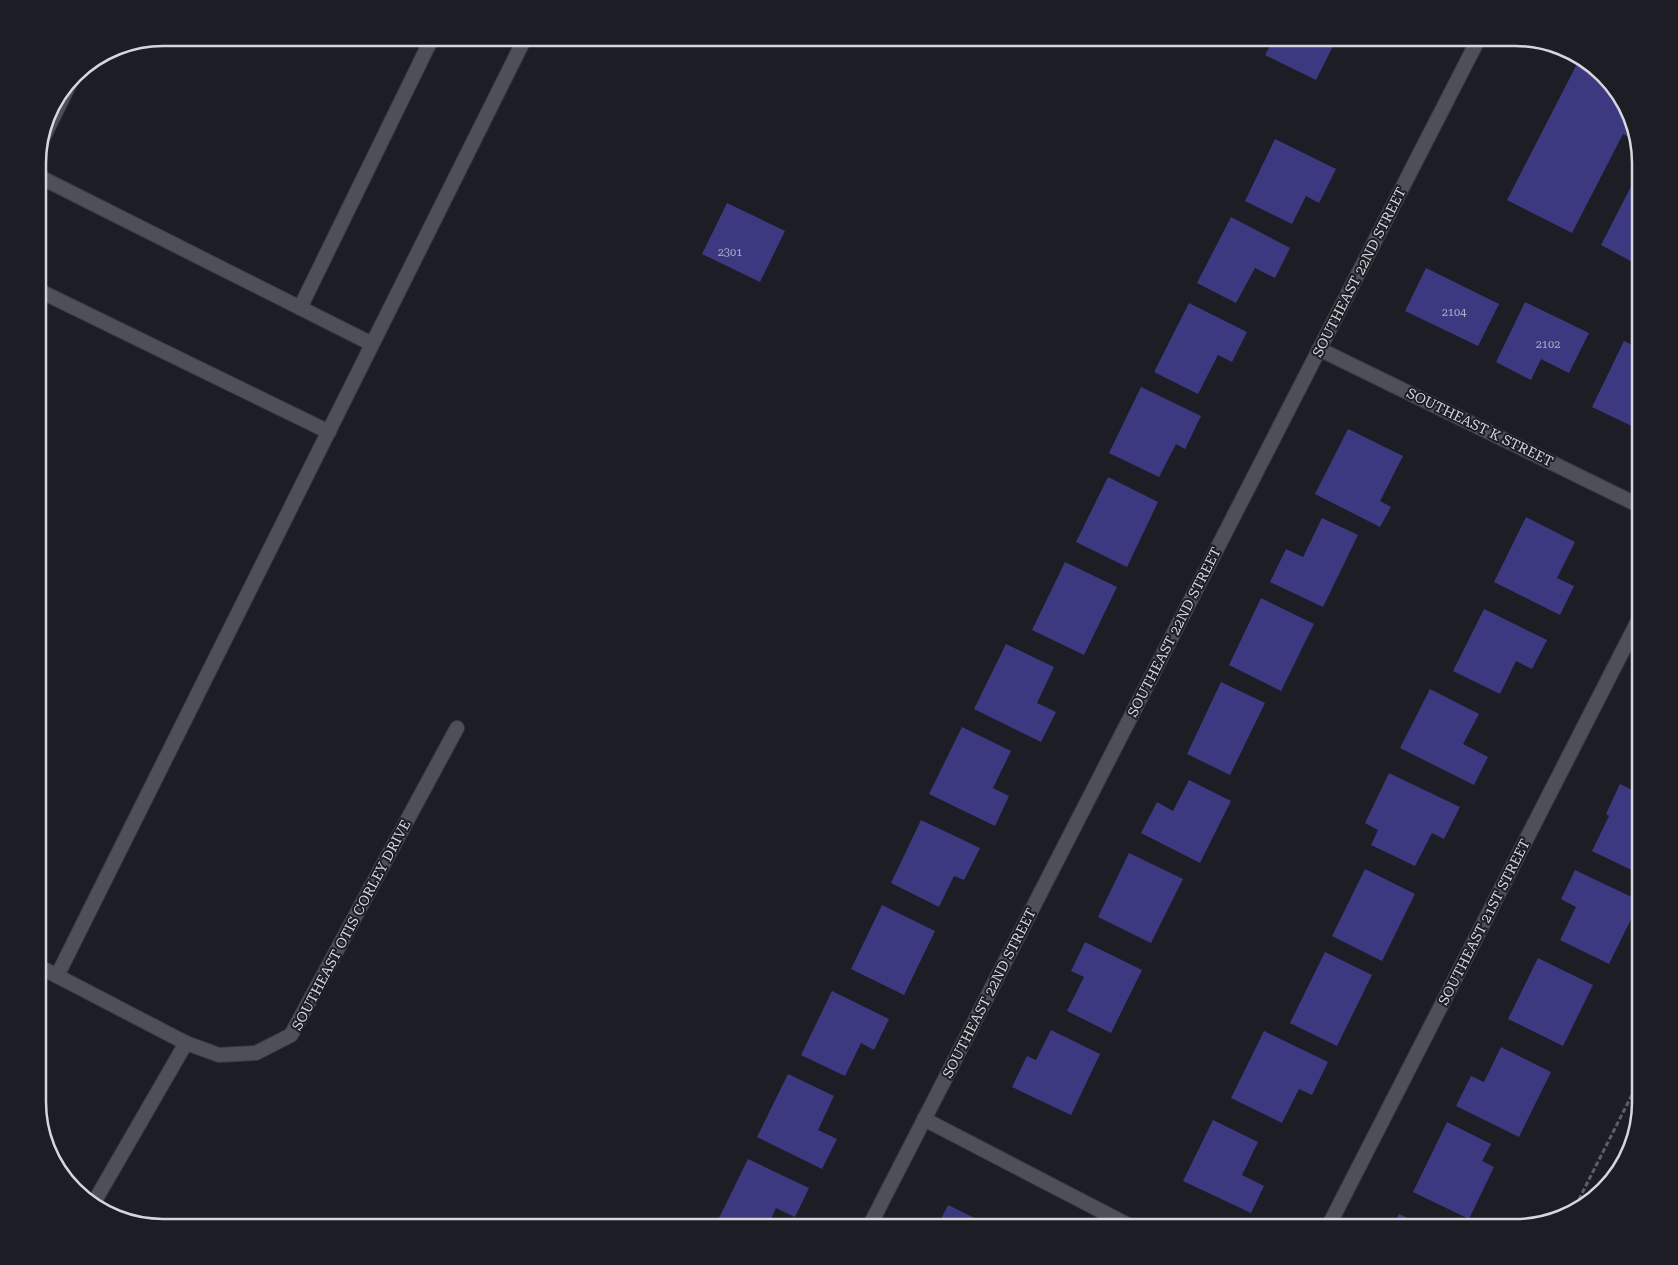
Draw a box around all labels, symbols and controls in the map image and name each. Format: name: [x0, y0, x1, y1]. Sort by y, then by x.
street label: SOUTHEAST 22ND STREET: [1309, 184, 1409, 360]
house number: 2301: [718, 246, 742, 259]
house number: 2104: [1442, 306, 1467, 319]
house number: 2102: [1536, 338, 1560, 351]
street label: SOUTHEAST K STREET: [1404, 385, 1556, 469]
street label: SOUTHEAST 22ND STREET: [1124, 544, 1224, 720]
street label: SOUTHEAST OTIS CORLEY DRIVE: [288, 817, 414, 1033]
street label: SOUTHEAST 21ST STREET: [1435, 836, 1533, 1008]
street label: SOUTHEAST 22ND STREET: [939, 905, 1039, 1081]

